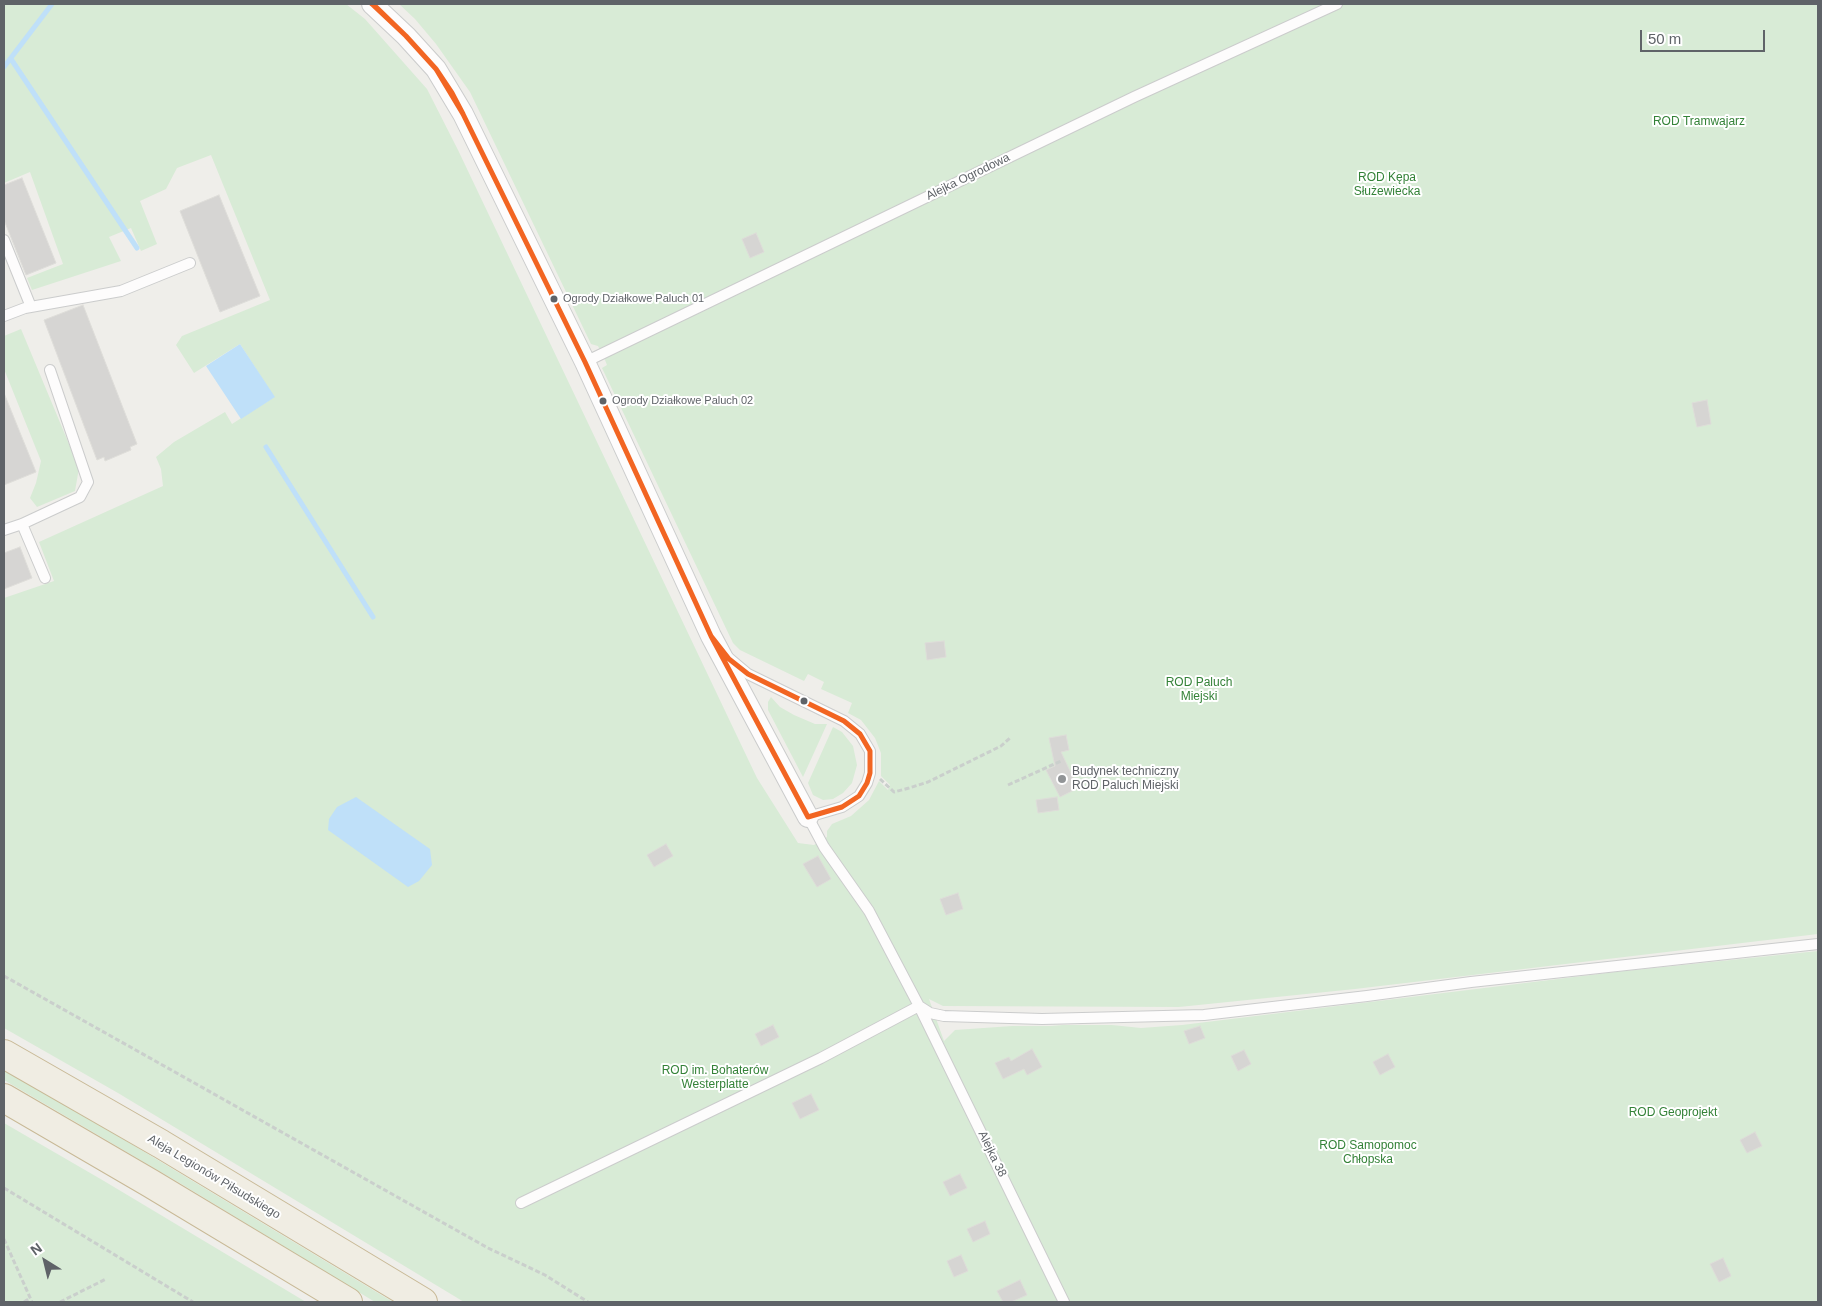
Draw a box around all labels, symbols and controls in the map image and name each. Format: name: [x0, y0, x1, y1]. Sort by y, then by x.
scale bar: [1642, 20, 1767, 52]
text: 50 m: [1648, 30, 1681, 47]
park label: ROD Tramwajarz: [1653, 115, 1745, 129]
street label: Alejka Ogrodowa: [924, 150, 1012, 204]
park label: ROD Kępa Służewiecka: [1354, 171, 1420, 199]
place label: Ogrody Działkowe Paluch 01: [563, 292, 704, 306]
marker: Ogrody Działkowe Paluch 01: [549, 294, 559, 304]
place label: Ogrody Działkowe Paluch 02: [612, 394, 753, 408]
marker: Ogrody Działkowe Paluch 02: [598, 396, 608, 406]
park label: ROD Paluch Miejski: [1166, 676, 1232, 704]
unlabelled marker: [799, 696, 809, 706]
place label: Budynek techniczny ROD Paluch Miejski: [1072, 765, 1179, 793]
marker: Budynek techniczny ROD Paluch Miejski: [1056, 773, 1068, 785]
park label: ROD im. Bohaterów Westerplatte: [662, 1064, 768, 1092]
park label: ROD Geoprojekt: [1629, 1106, 1717, 1120]
street label: Alejka 38: [975, 1129, 1009, 1179]
street label: Aleja Legionów Piłsudskiego: [145, 1132, 283, 1222]
park label: ROD Samopomoc Chłopska: [1319, 1139, 1417, 1167]
north arrow: [20, 1236, 70, 1286]
text: N: [27, 1239, 45, 1258]

